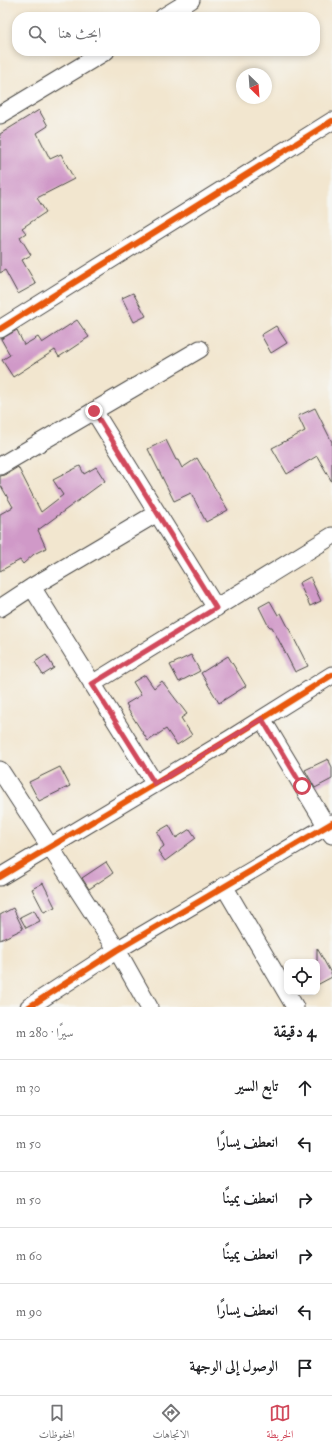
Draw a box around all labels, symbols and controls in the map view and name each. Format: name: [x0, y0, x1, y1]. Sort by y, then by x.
search box: [12, 12, 320, 56]
icon: search: [26, 23, 48, 45]
text: ابحث هنا: [58, 24, 101, 43]
north arrow: [236, 68, 272, 104]
route end: [85, 402, 103, 420]
route start: [293, 777, 311, 795]
map controls: [284, 959, 320, 995]
button: locate: [284, 959, 320, 995]
text: 4 دقيقة: [274, 1021, 316, 1042]
text: سيرًا · 280 m: [16, 1025, 74, 1041]
text: تابع السير: [236, 1077, 278, 1096]
icon: ahead: [294, 1077, 316, 1099]
text: 30 m: [16, 1080, 41, 1096]
text: انعطف يسارًا: [217, 1133, 278, 1152]
icon: left: [294, 1133, 316, 1155]
text: 50 m: [16, 1136, 41, 1152]
text: انعطف يمينًا: [223, 1189, 278, 1208]
icon: right: [294, 1189, 316, 1211]
text: 50 m: [16, 1192, 41, 1208]
text: انعطف يمينًا: [223, 1245, 278, 1264]
icon: right: [294, 1245, 316, 1267]
text: 60 m: [16, 1248, 42, 1264]
text: انعطف يسارًا: [217, 1301, 278, 1320]
icon: left: [294, 1301, 316, 1323]
text: 90 m: [16, 1304, 42, 1320]
text: الوصول إلى الوجهة: [190, 1357, 278, 1376]
icon: arrive: [294, 1357, 316, 1379]
tab: المحفوظات: [39, 1402, 75, 1445]
tab: الاتجاهات: [152, 1402, 189, 1445]
tab: الخريطة: [267, 1402, 293, 1445]

